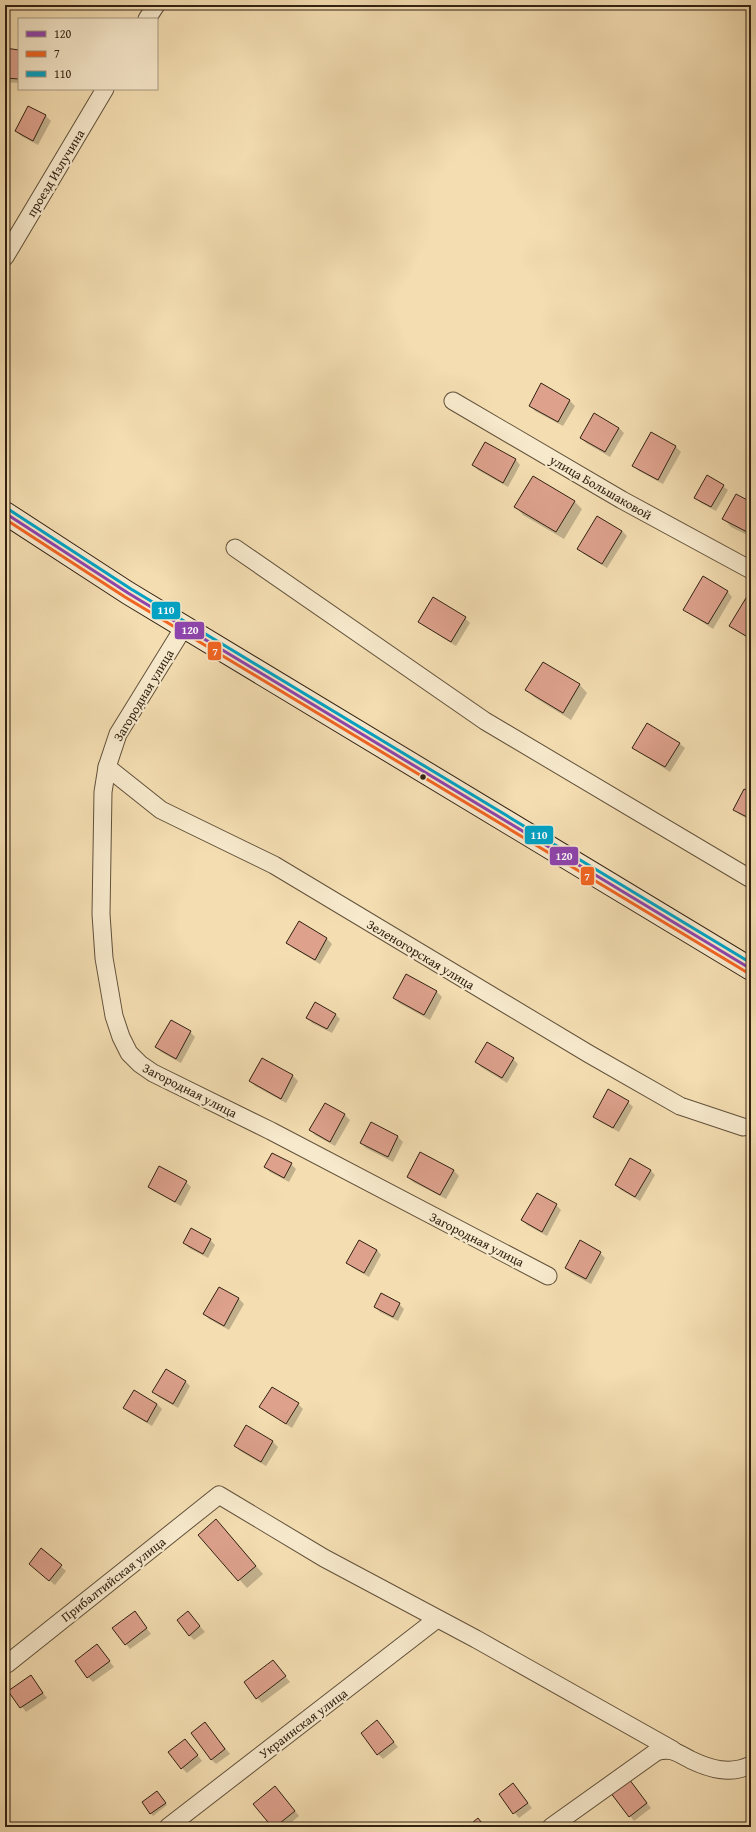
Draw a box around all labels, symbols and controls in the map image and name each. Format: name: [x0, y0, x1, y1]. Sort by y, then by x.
legend: [18, 18, 158, 90]
text: 120: [54, 25, 72, 42]
text: 7: [54, 45, 60, 62]
text: 110: [54, 65, 72, 82]
street label: проезд Излучина: [22, 125, 90, 221]
street label: улица Большаковой: [545, 450, 656, 525]
line badge: 110: [151, 601, 181, 620]
text: 110: [157, 602, 175, 618]
line badge: 120: [174, 621, 205, 640]
text: 120: [181, 622, 199, 638]
line badge: 7: [207, 641, 222, 661]
text: 7: [212, 643, 218, 659]
street label: Загородная улица: [108, 645, 179, 745]
unlabelled marker: [418, 772, 428, 782]
line badge: 110: [524, 825, 554, 845]
text: 110: [530, 827, 548, 843]
line badge: 120: [549, 846, 579, 866]
text: 120: [555, 848, 573, 864]
line badge: 7: [580, 866, 595, 886]
text: 7: [584, 868, 590, 884]
street label: Зеленогорская улица: [363, 915, 479, 995]
street label: Загородная улица: [139, 1058, 241, 1123]
street label: Загородная улица: [426, 1207, 528, 1272]
street label: Прибалтийская улица: [57, 1532, 170, 1626]
street label: Украинская улица: [255, 1683, 352, 1763]

